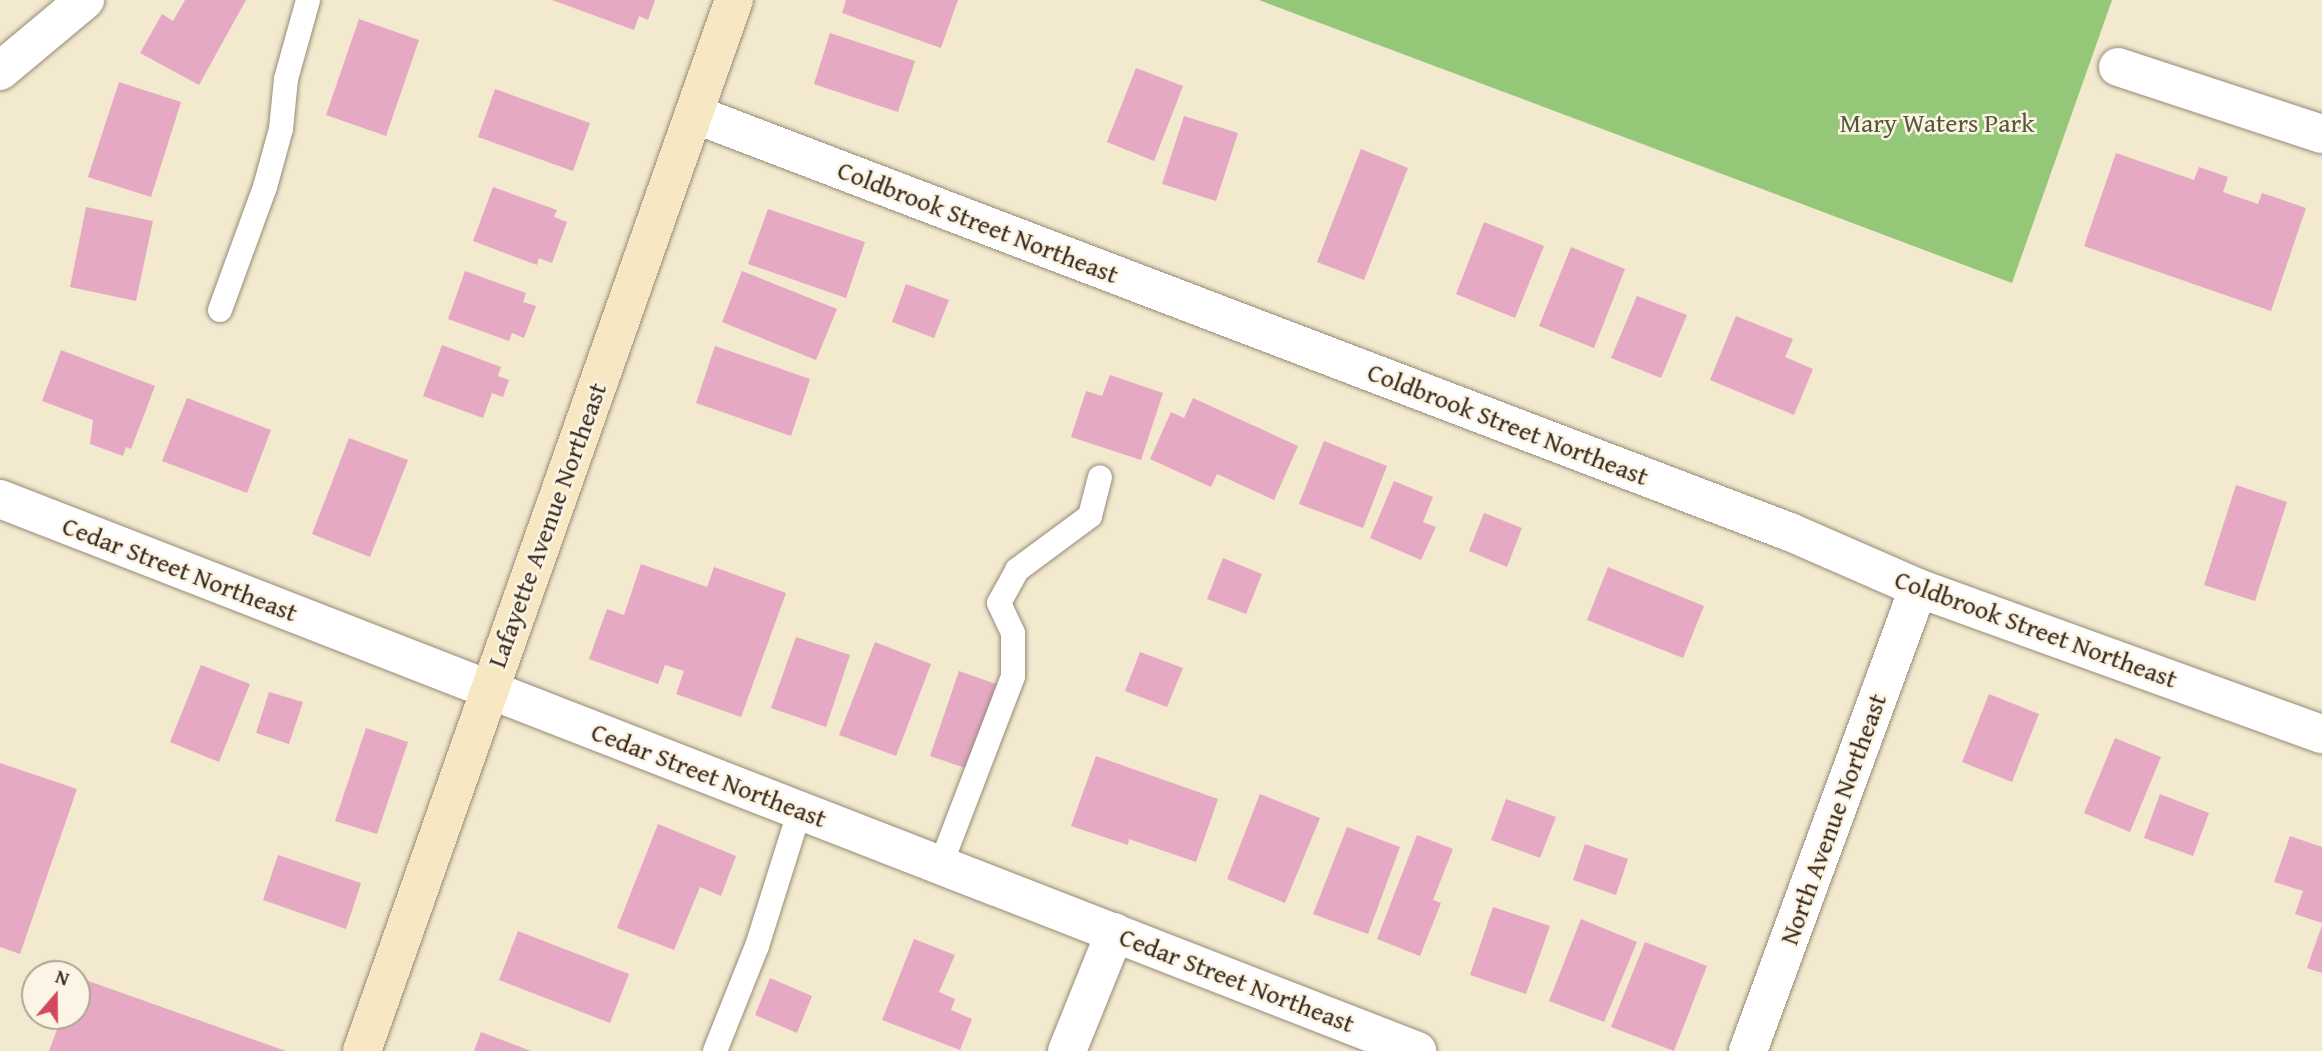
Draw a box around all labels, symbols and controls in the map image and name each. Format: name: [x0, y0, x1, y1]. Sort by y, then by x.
park label: Mary Waters Park: [1840, 107, 2034, 139]
street label: Coldbrook Street Northeast: [833, 154, 1123, 290]
street label: Coldbrook Street Northeast: [1363, 356, 1653, 492]
street label: Lafayette Avenue Northeast: [481, 378, 613, 672]
street label: Cedar Street Northeast: [58, 510, 302, 628]
street label: Coldbrook Street Northeast: [1891, 563, 2181, 695]
street label: North Avenue Northeast: [1773, 689, 1893, 949]
street label: Cedar Street Northeast: [587, 716, 831, 834]
street label: Cedar Street Northeast: [1115, 921, 1359, 1039]
north arrow: [21, 960, 91, 1030]
text: N: [52, 962, 73, 992]

